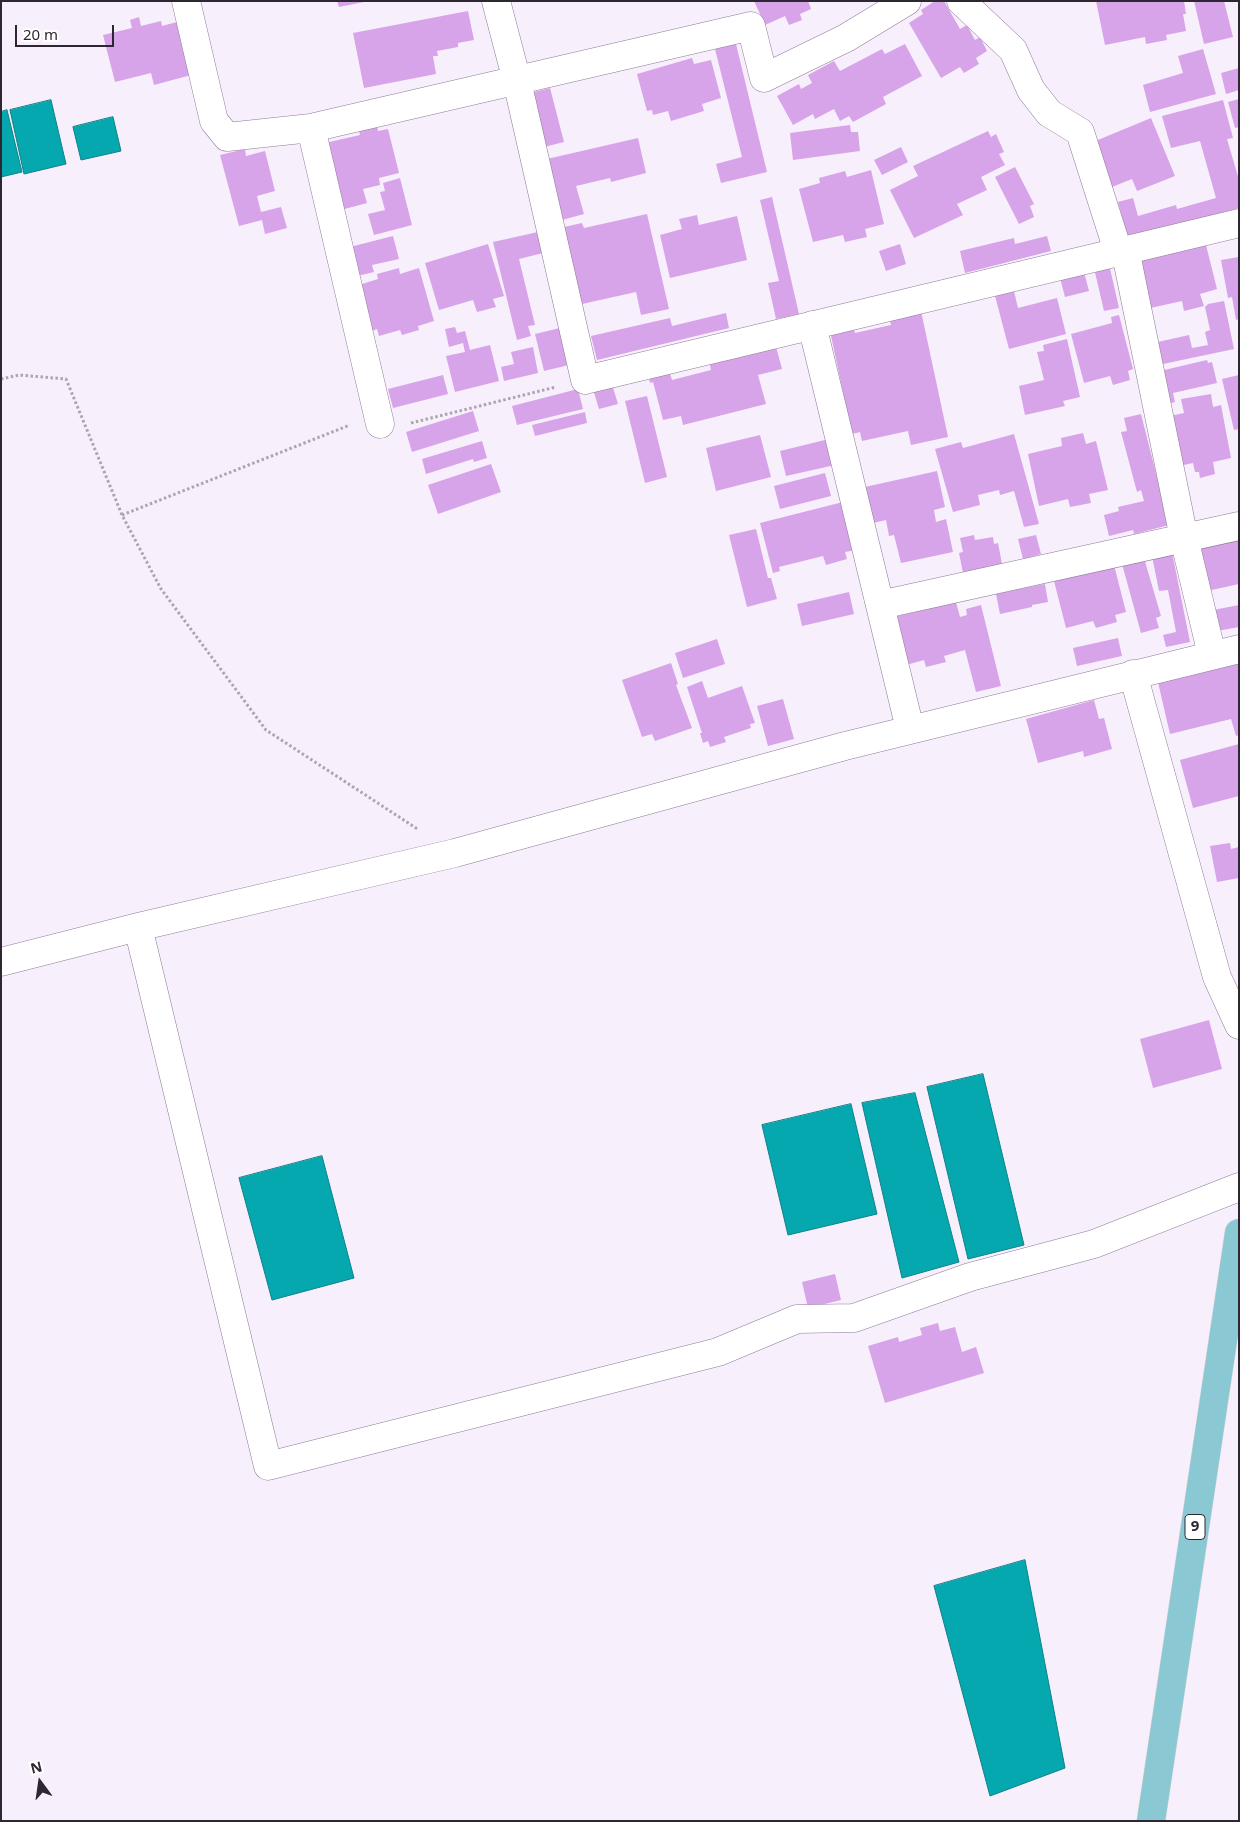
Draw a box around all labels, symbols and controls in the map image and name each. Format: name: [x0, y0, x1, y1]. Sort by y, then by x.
scale bar: [18, 15, 116, 47]
text: 20 m: [23, 24, 58, 44]
road number: 9: [1185, 1514, 1205, 1540]
text: N: [28, 1756, 44, 1778]
north arrow: [15, 1757, 65, 1807]

